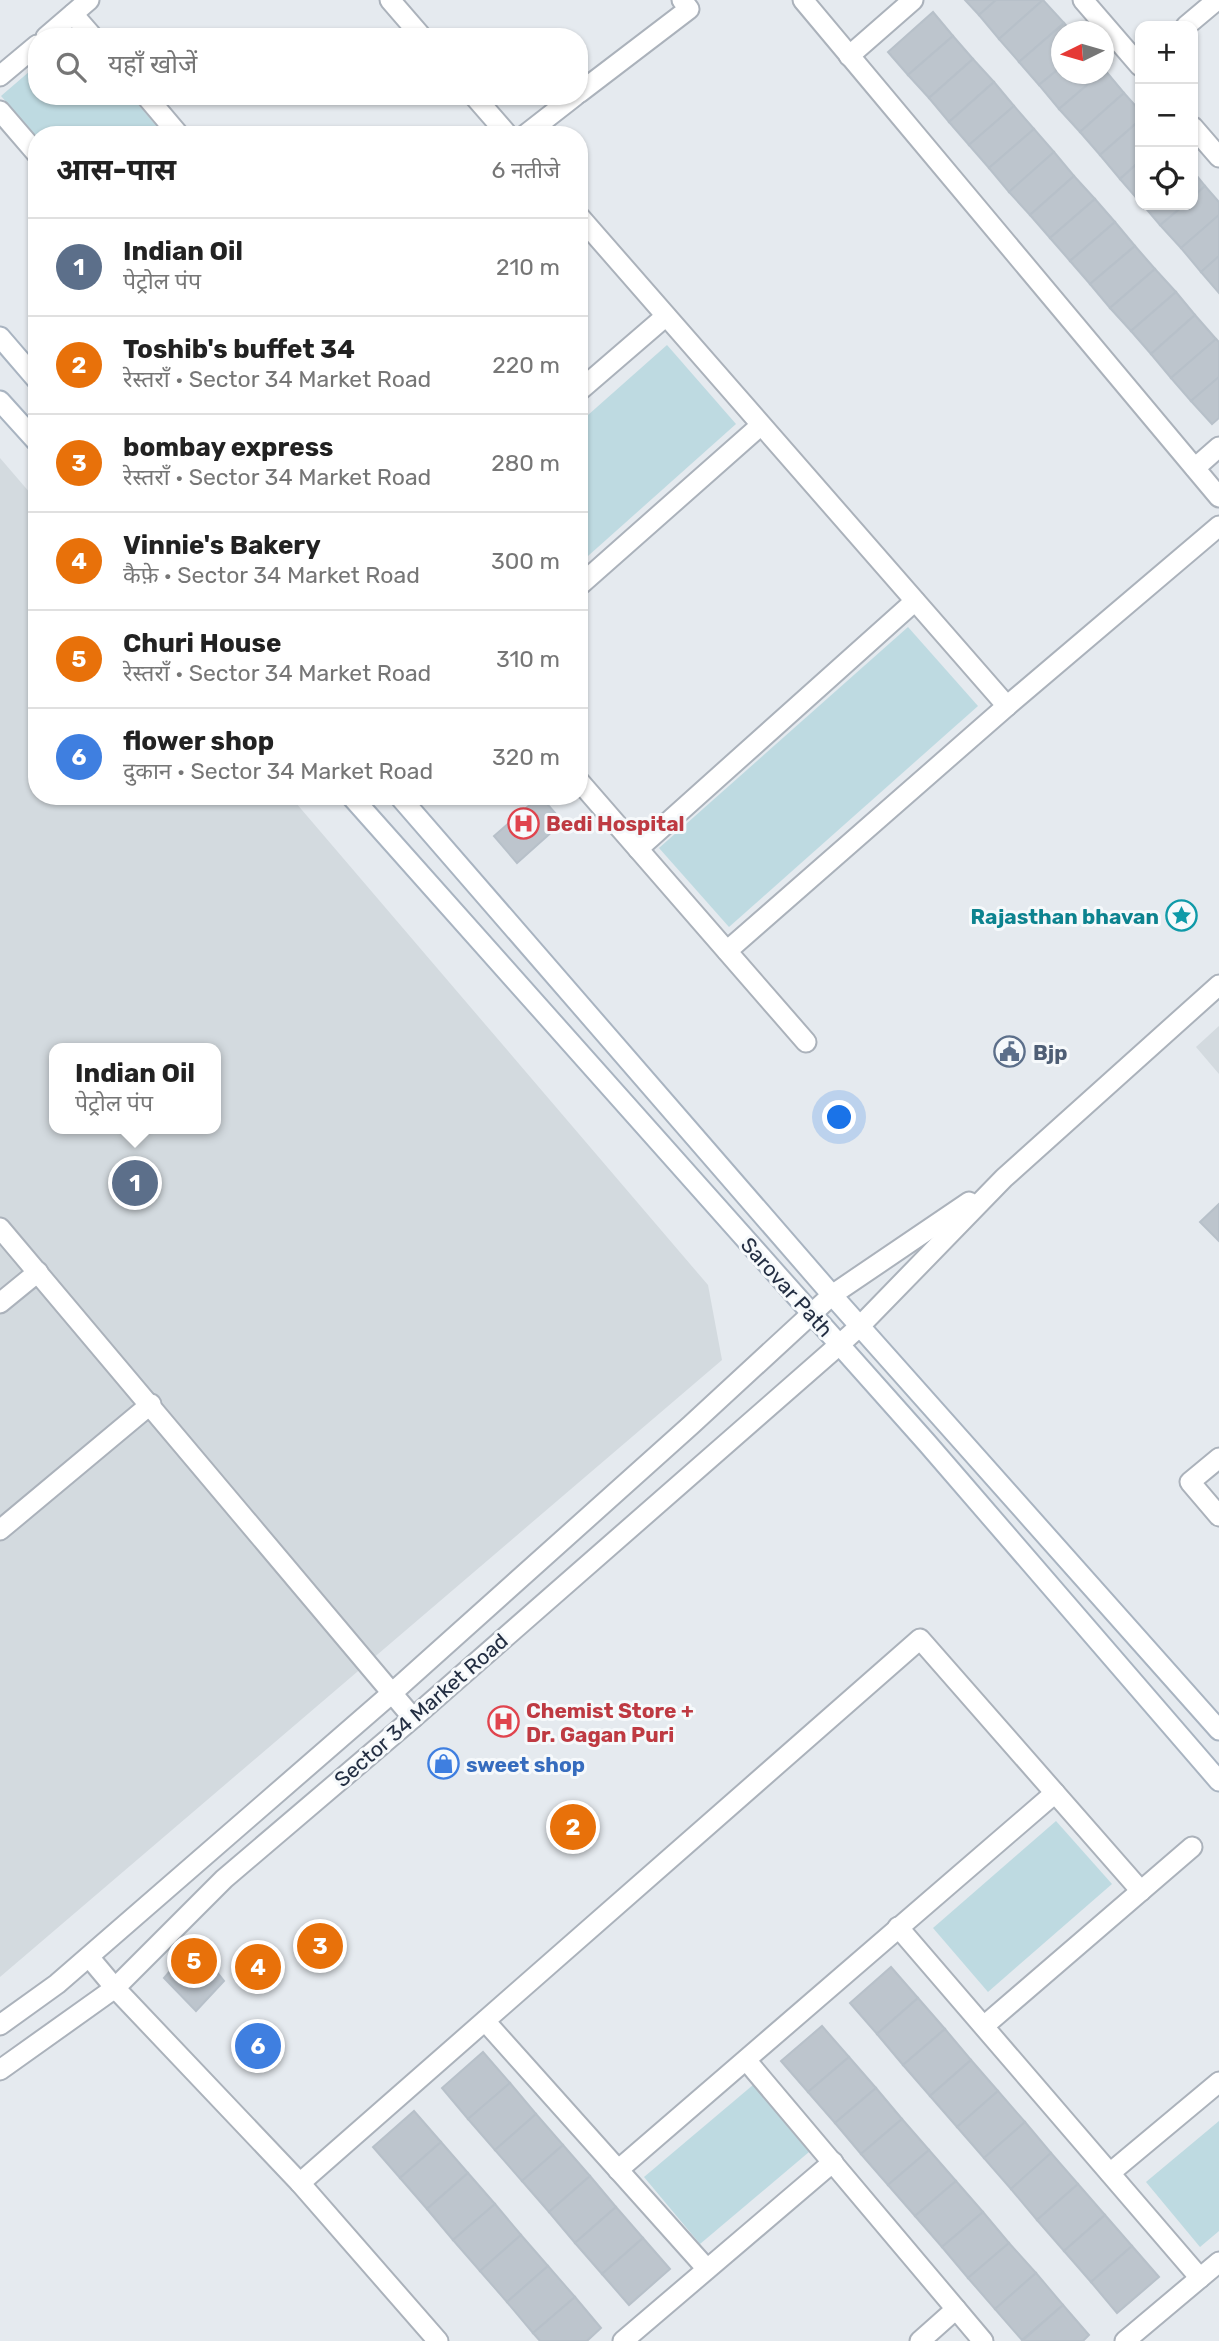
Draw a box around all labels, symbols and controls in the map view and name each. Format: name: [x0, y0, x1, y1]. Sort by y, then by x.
north arrow: [1051, 21, 1114, 84]
map controls: [1135, 21, 1198, 210]
button: +: [1135, 21, 1198, 84]
search box: [28, 28, 588, 105]
icon: search: [52, 48, 90, 86]
text: यहाँ खोजें: [108, 49, 197, 80]
button: −: [1135, 84, 1198, 147]
button: locate: [1135, 147, 1198, 210]
text: आस-पास: [56, 152, 176, 188]
text: 6 नतीजे: [492, 156, 560, 184]
text: Indian Oil: [123, 236, 243, 267]
text: 1: [73, 253, 85, 281]
text: 210 m: [496, 253, 560, 281]
text: पेट्रोल पंप: [123, 267, 201, 295]
text: Toshib's buffet 34: [123, 334, 355, 365]
text: 2: [72, 351, 86, 379]
text: 220 m: [492, 351, 560, 379]
text: रेस्तराँ · Sector 34 Market Road: [123, 365, 431, 393]
text: bombay express: [123, 432, 333, 463]
text: 3: [71, 449, 87, 477]
text: 280 m: [491, 449, 560, 477]
text: रेस्तराँ · Sector 34 Market Road: [123, 463, 431, 491]
text: Vinnie's Bakery: [123, 530, 321, 561]
text: 4: [71, 547, 87, 575]
text: 300 m: [491, 547, 560, 575]
text: कैफ़े · Sector 34 Market Road: [123, 561, 420, 589]
text: Churi House: [123, 628, 281, 659]
text: 5: [72, 645, 86, 673]
text: 310 m: [496, 645, 560, 673]
text: रेस्तराँ · Sector 34 Market Road: [123, 659, 431, 687]
text: flower shop: [123, 726, 274, 757]
text: 6: [72, 743, 86, 771]
text: 320 m: [492, 743, 560, 771]
text: दुकान · Sector 34 Market Road: [123, 757, 433, 785]
hospital icon: Bedi Hospital: [506, 806, 540, 840]
place label: Bedi Hospital: [546, 811, 685, 836]
place icon: Rajasthan bhavan: [1165, 899, 1199, 933]
place label: Rajasthan bhavan: [970, 904, 1159, 929]
public building icon: Bjp: [993, 1035, 1027, 1069]
place label: Bjp: [1033, 1040, 1067, 1065]
popup: [49, 1043, 221, 1134]
text: Indian Oil: [75, 1058, 195, 1089]
text: पेट्रोल पंप: [75, 1089, 153, 1117]
your location: [822, 1100, 856, 1134]
pin: 1: [112, 1157, 158, 1209]
street label: Sarovar Path: [736, 1232, 838, 1342]
street label: Sector 34 Market Road: [329, 1628, 513, 1792]
place label: Chemist Store + Dr. Gagan Puri: [526, 1698, 694, 1747]
hospital icon: Chemist Store + Dr. Gagan Puri: [486, 1705, 520, 1739]
shop icon: sweet shop: [426, 1747, 460, 1781]
place label: sweet shop: [466, 1752, 585, 1777]
pin: 2: [550, 1801, 596, 1853]
pin: 3: [297, 1920, 343, 1972]
pin: 5: [171, 1935, 217, 1987]
pin: 4: [235, 1941, 281, 1993]
pin: 6: [235, 2020, 281, 2072]

